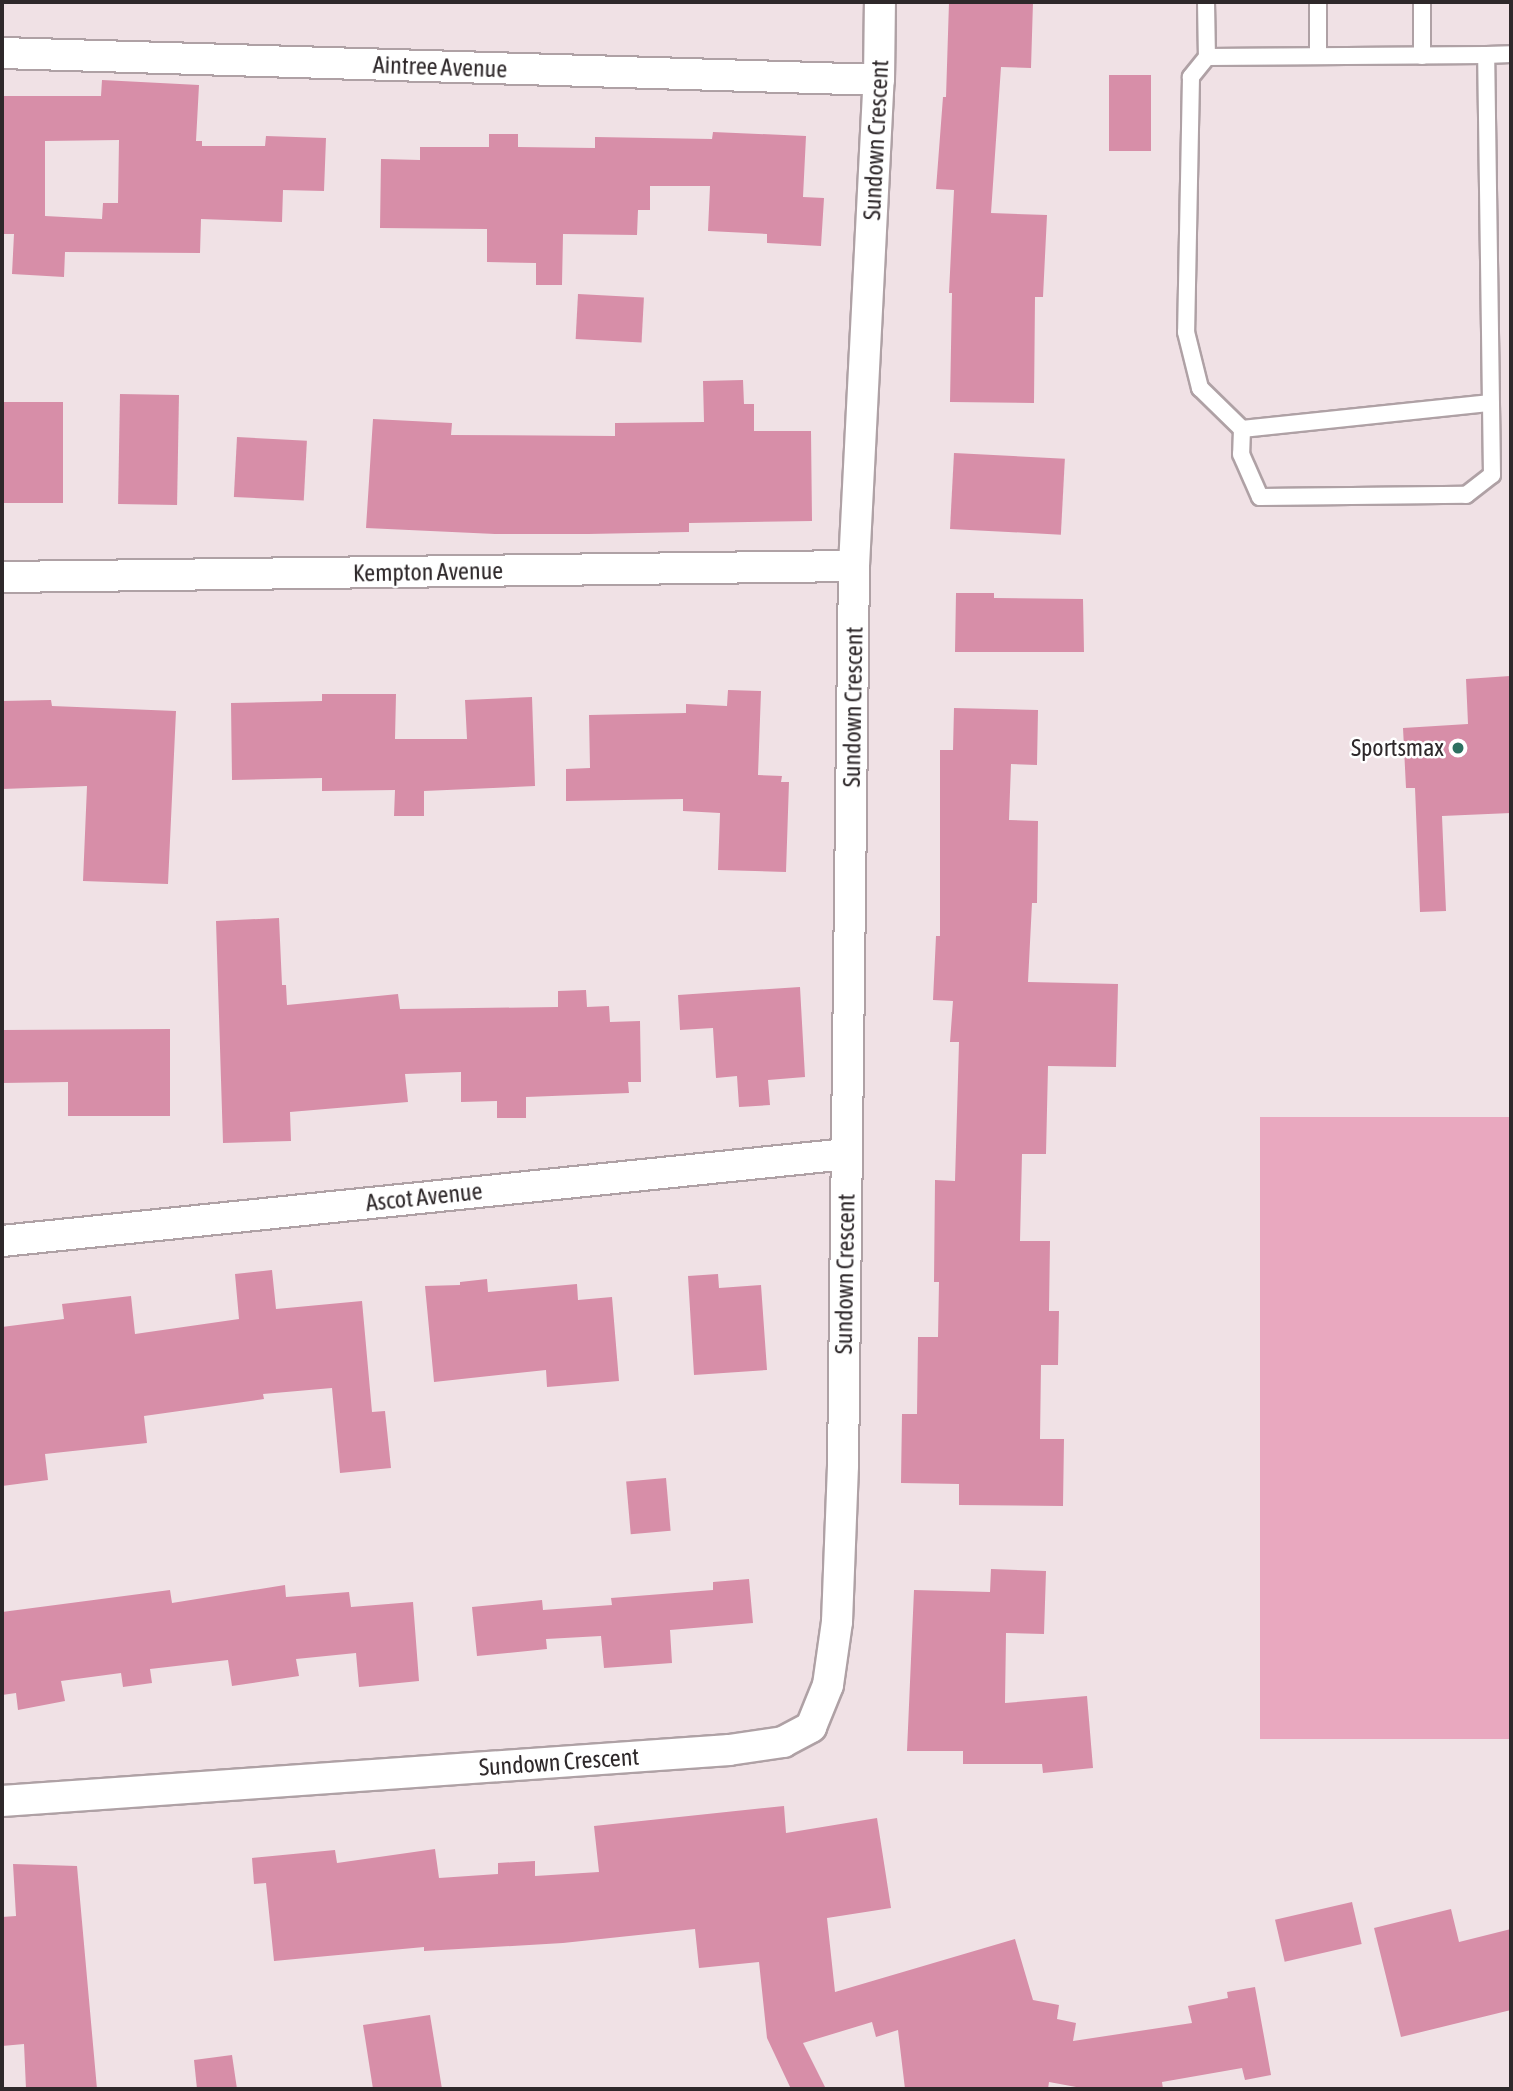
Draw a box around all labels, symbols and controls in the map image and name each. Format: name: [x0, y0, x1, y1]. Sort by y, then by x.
street label: Aintree Avenue: [372, 50, 508, 84]
street label: Sundown Crescent: [857, 59, 895, 221]
street label: Kempton Avenue: [353, 556, 503, 588]
street label: Sundown Crescent: [837, 626, 869, 788]
place label: Sportsmax: [1351, 734, 1444, 762]
marker: Sportsmax: [1450, 740, 1466, 756]
street label: Ascot Avenue: [364, 1177, 484, 1217]
street label: Sundown Crescent: [829, 1193, 861, 1355]
street label: Sundown Crescent: [478, 1742, 640, 1782]

